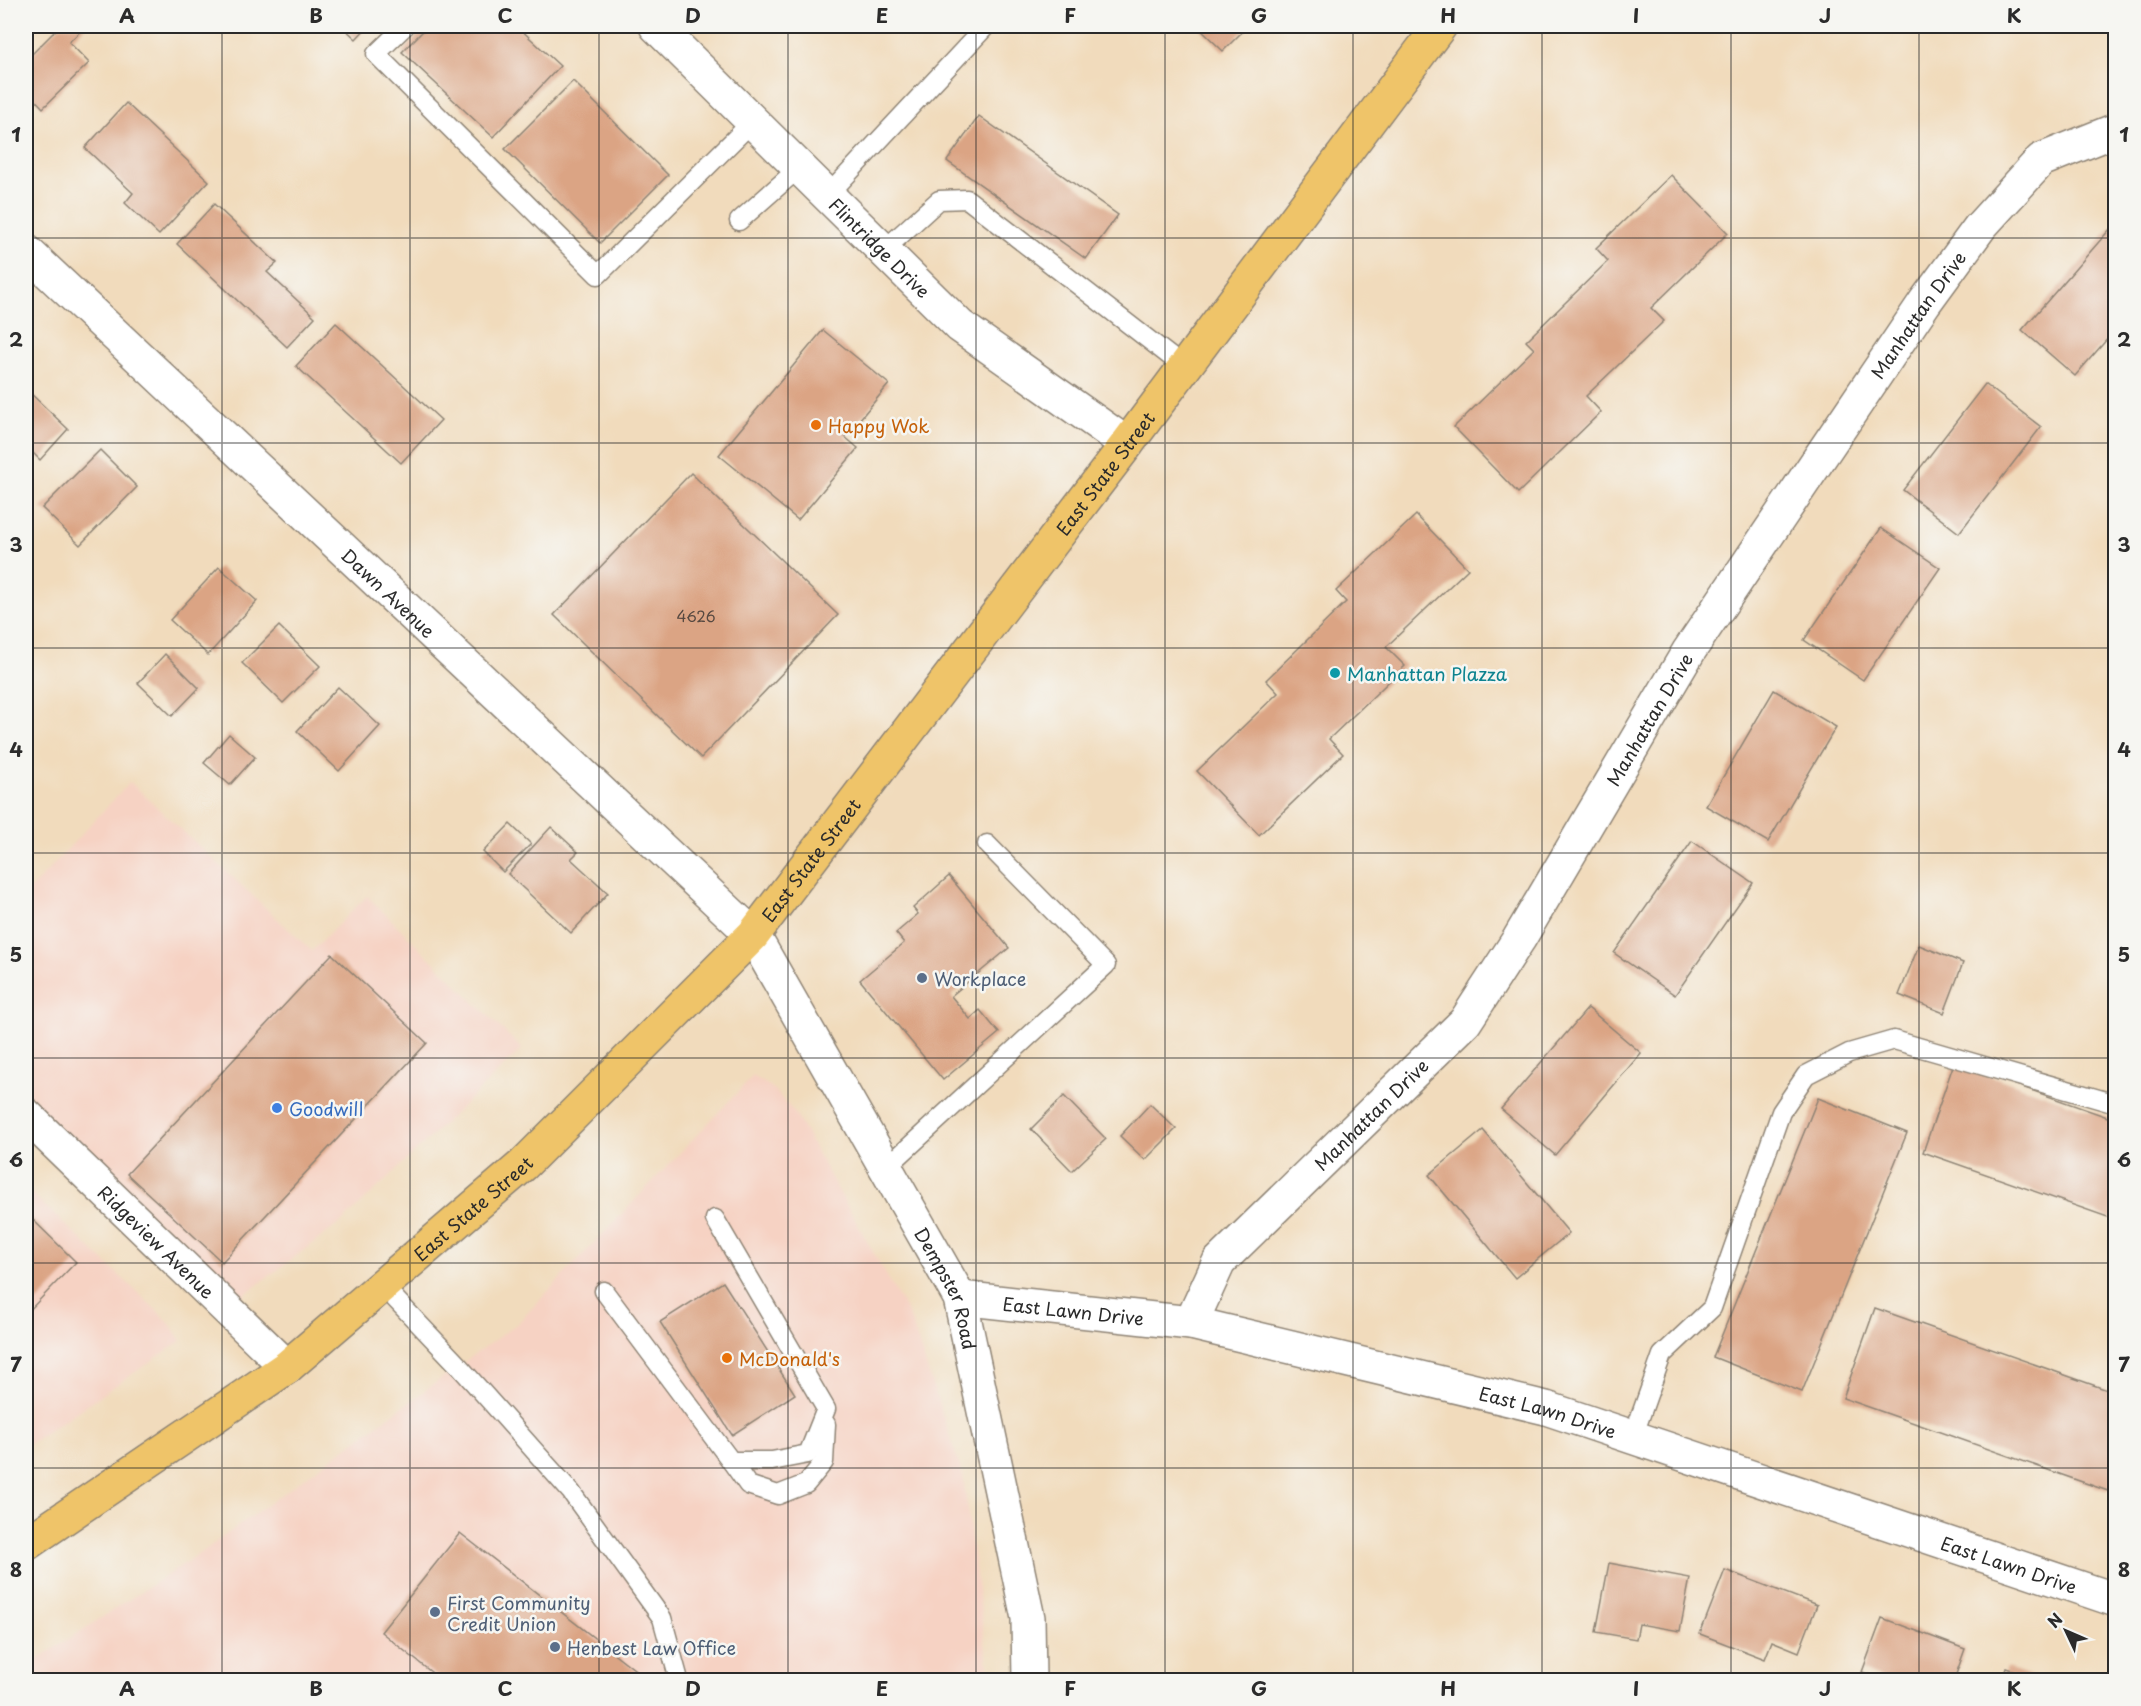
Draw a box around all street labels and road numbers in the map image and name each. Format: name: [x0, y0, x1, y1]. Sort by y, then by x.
street label: Flintridge Drive: [823, 191, 937, 303]
street label: Manhattan Drive: [1864, 245, 1972, 384]
street label: East State Street: [1049, 405, 1161, 541]
street label: Dawn Avenue: [336, 541, 442, 643]
street label: Manhattan Drive: [1599, 648, 1699, 791]
street label: East State Street: [754, 792, 866, 927]
street label: Manhattan Drive: [1307, 1052, 1434, 1176]
street label: East State Street: [407, 1149, 539, 1267]
street label: Ridgeview Avenue: [93, 1179, 221, 1304]
street label: Dempster Road: [908, 1222, 984, 1352]
street label: East Lawn Drive: [1001, 1289, 1145, 1331]
street label: East Lawn Drive: [1476, 1379, 1620, 1444]
street label: East Lawn Drive: [1937, 1529, 2081, 1599]

